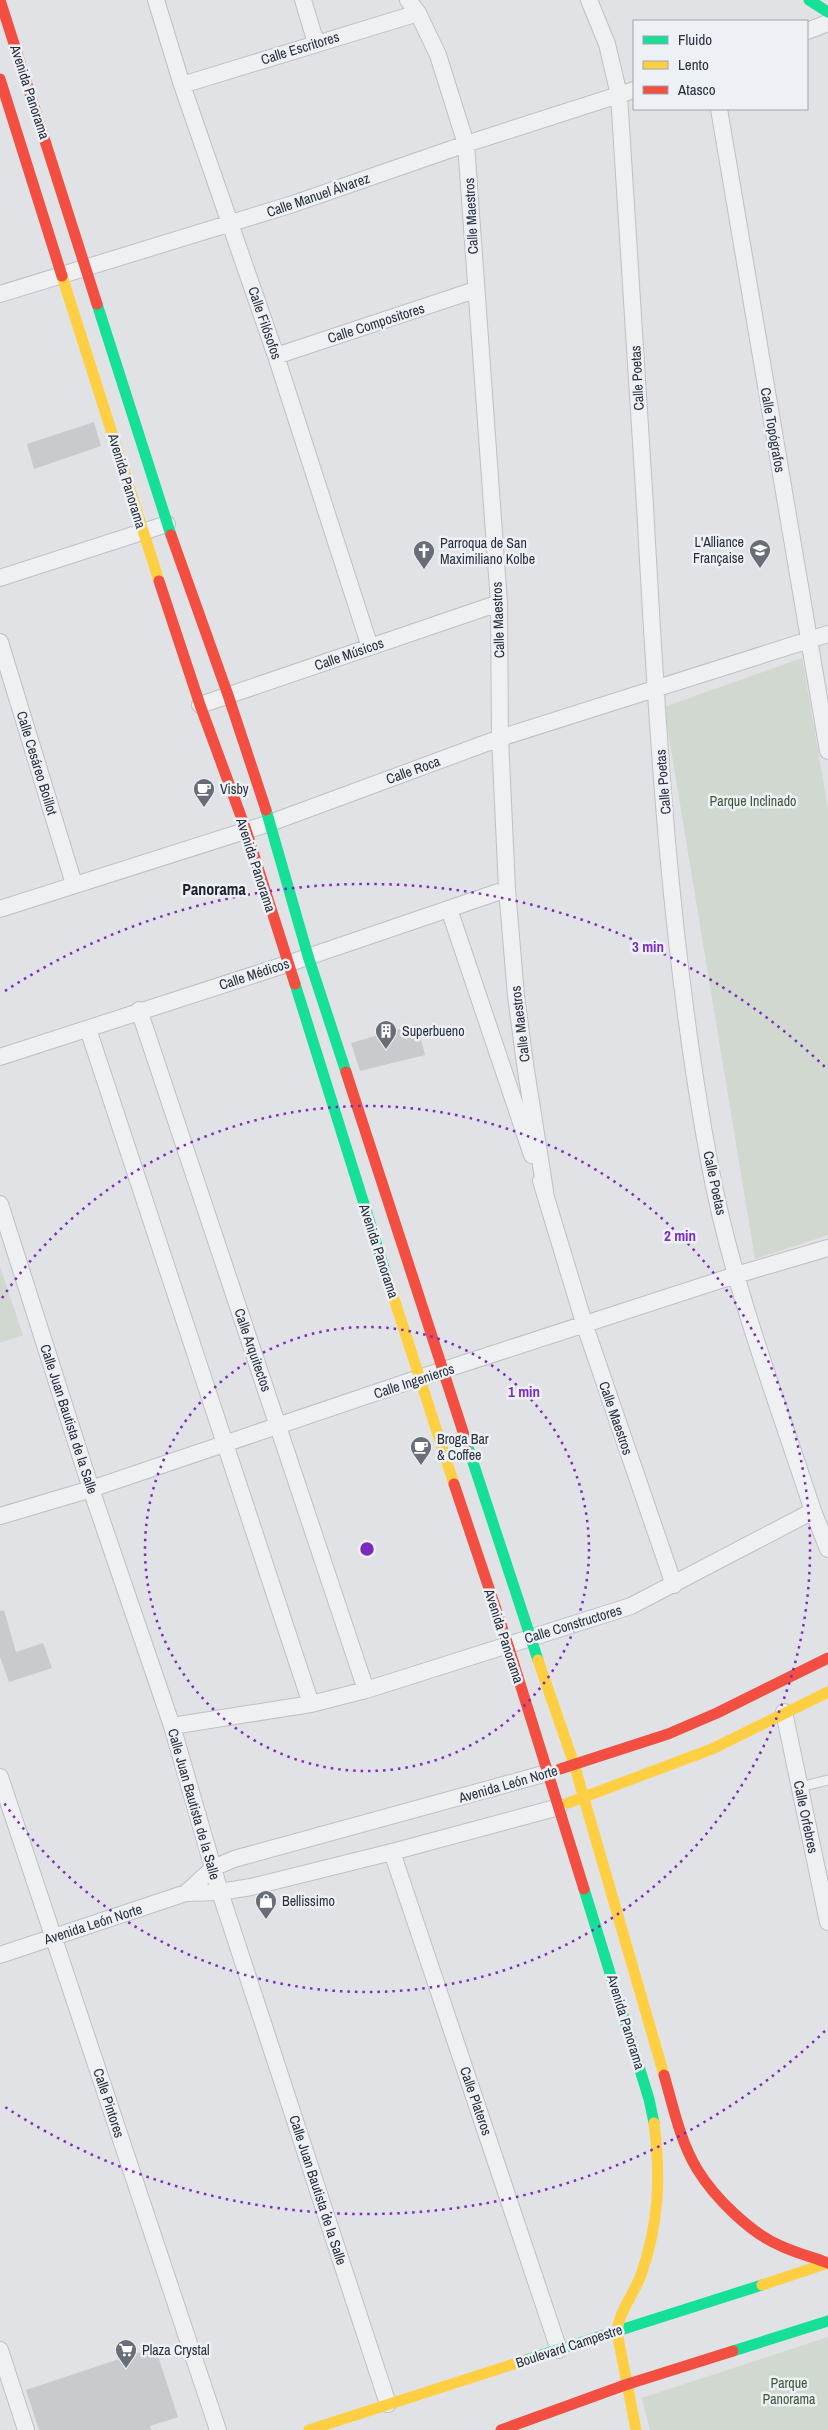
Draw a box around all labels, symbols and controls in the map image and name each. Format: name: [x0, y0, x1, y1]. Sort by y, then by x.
legend: [633, 20, 808, 110]
street label: Calle Escritores: [259, 27, 342, 68]
text: Fluido: [678, 29, 712, 50]
street label: Avenida Panorama: [6, 42, 54, 142]
text: Lento: [678, 54, 709, 75]
text: Atasco: [677, 79, 716, 100]
street label: Calle Manuel Álvarez: [264, 169, 372, 221]
street label: Calle Maestros: [460, 177, 482, 255]
street label: Calle Filósofos: [244, 284, 286, 362]
street label: Calle Compositores: [325, 299, 427, 347]
street label: Calle Poetas: [626, 345, 648, 411]
street label: Calle Topógrafos: [757, 386, 789, 474]
street label: Avenida Panorama: [104, 431, 150, 531]
place label: L'Alliance Française: [693, 533, 744, 567]
place label: Parroqua de San Maximiliano Kolbe: [440, 534, 535, 568]
school or university icon: L'Alliance Française: [748, 538, 772, 569]
church icon: Parroqua de San Maximiliano Kolbe: [412, 539, 436, 570]
street label: Calle Maestros: [488, 581, 508, 659]
street label: Calle Músicos: [312, 634, 386, 674]
street label: Calle Cesáreo Boillot: [13, 709, 61, 817]
street label: Calle Poetas: [651, 749, 675, 815]
street label: Calle Roca: [384, 752, 443, 788]
cafe icon: Visby: [192, 777, 216, 808]
place label: Visby: [220, 780, 249, 798]
park label: Parque Inclinado: [710, 792, 796, 810]
street label: Avenida Panorama: [232, 815, 280, 915]
district label: Panorama: [182, 878, 246, 900]
text: 3 min: [632, 936, 664, 957]
street label: Calle Médicos: [217, 954, 292, 994]
street label: Calle Maestros: [506, 985, 534, 1063]
building icon: Superbueno: [374, 1019, 398, 1050]
place label: Superbueno: [402, 1022, 465, 1040]
street label: Calle Poetas: [699, 1149, 731, 1217]
street label: Avenida Panorama: [355, 1201, 403, 1301]
text: 2 min: [664, 1225, 696, 1246]
street label: Calle Arquitectos: [230, 1306, 276, 1394]
street label: Calle Juan Bautista de la Salle: [36, 1342, 102, 1496]
street label: Calle Ingenieros: [371, 1359, 457, 1402]
street label: Calle Maestros: [595, 1379, 637, 1457]
text: 1 min: [508, 1381, 540, 1402]
place label: Broga Bar & Coffee: [437, 1430, 489, 1464]
cafe icon: Broga Bar & Coffee: [409, 1435, 433, 1466]
centre of rings: [358, 1540, 376, 1558]
street label: Avenida Panorama: [480, 1586, 528, 1686]
street label: Calle Constructores: [522, 1601, 624, 1647]
street label: Calle Juan Bautista de la Salle: [164, 1726, 224, 1882]
street label: Avenida León Norte: [456, 1761, 559, 1807]
street label: Calle Orfebres: [790, 1779, 823, 1855]
shop icon: Bellissimo: [254, 1889, 278, 1920]
place label: Bellissimo: [282, 1892, 335, 1910]
street label: Avenida León Norte: [41, 1900, 144, 1949]
street label: Avenida Panorama: [603, 1972, 649, 2072]
street label: Calle Plateros: [456, 2064, 496, 2138]
street label: Calle Pintores: [89, 2066, 129, 2140]
street label: Calle Juan Bautista de la Salle: [285, 2113, 351, 2267]
street label: Boulevard Campestre: [513, 2320, 625, 2372]
supermarket icon: Plaza Crystal: [114, 2338, 138, 2369]
place label: Plaza Crystal: [142, 2341, 210, 2359]
park label: Parque Panorama: [763, 2374, 816, 2408]

